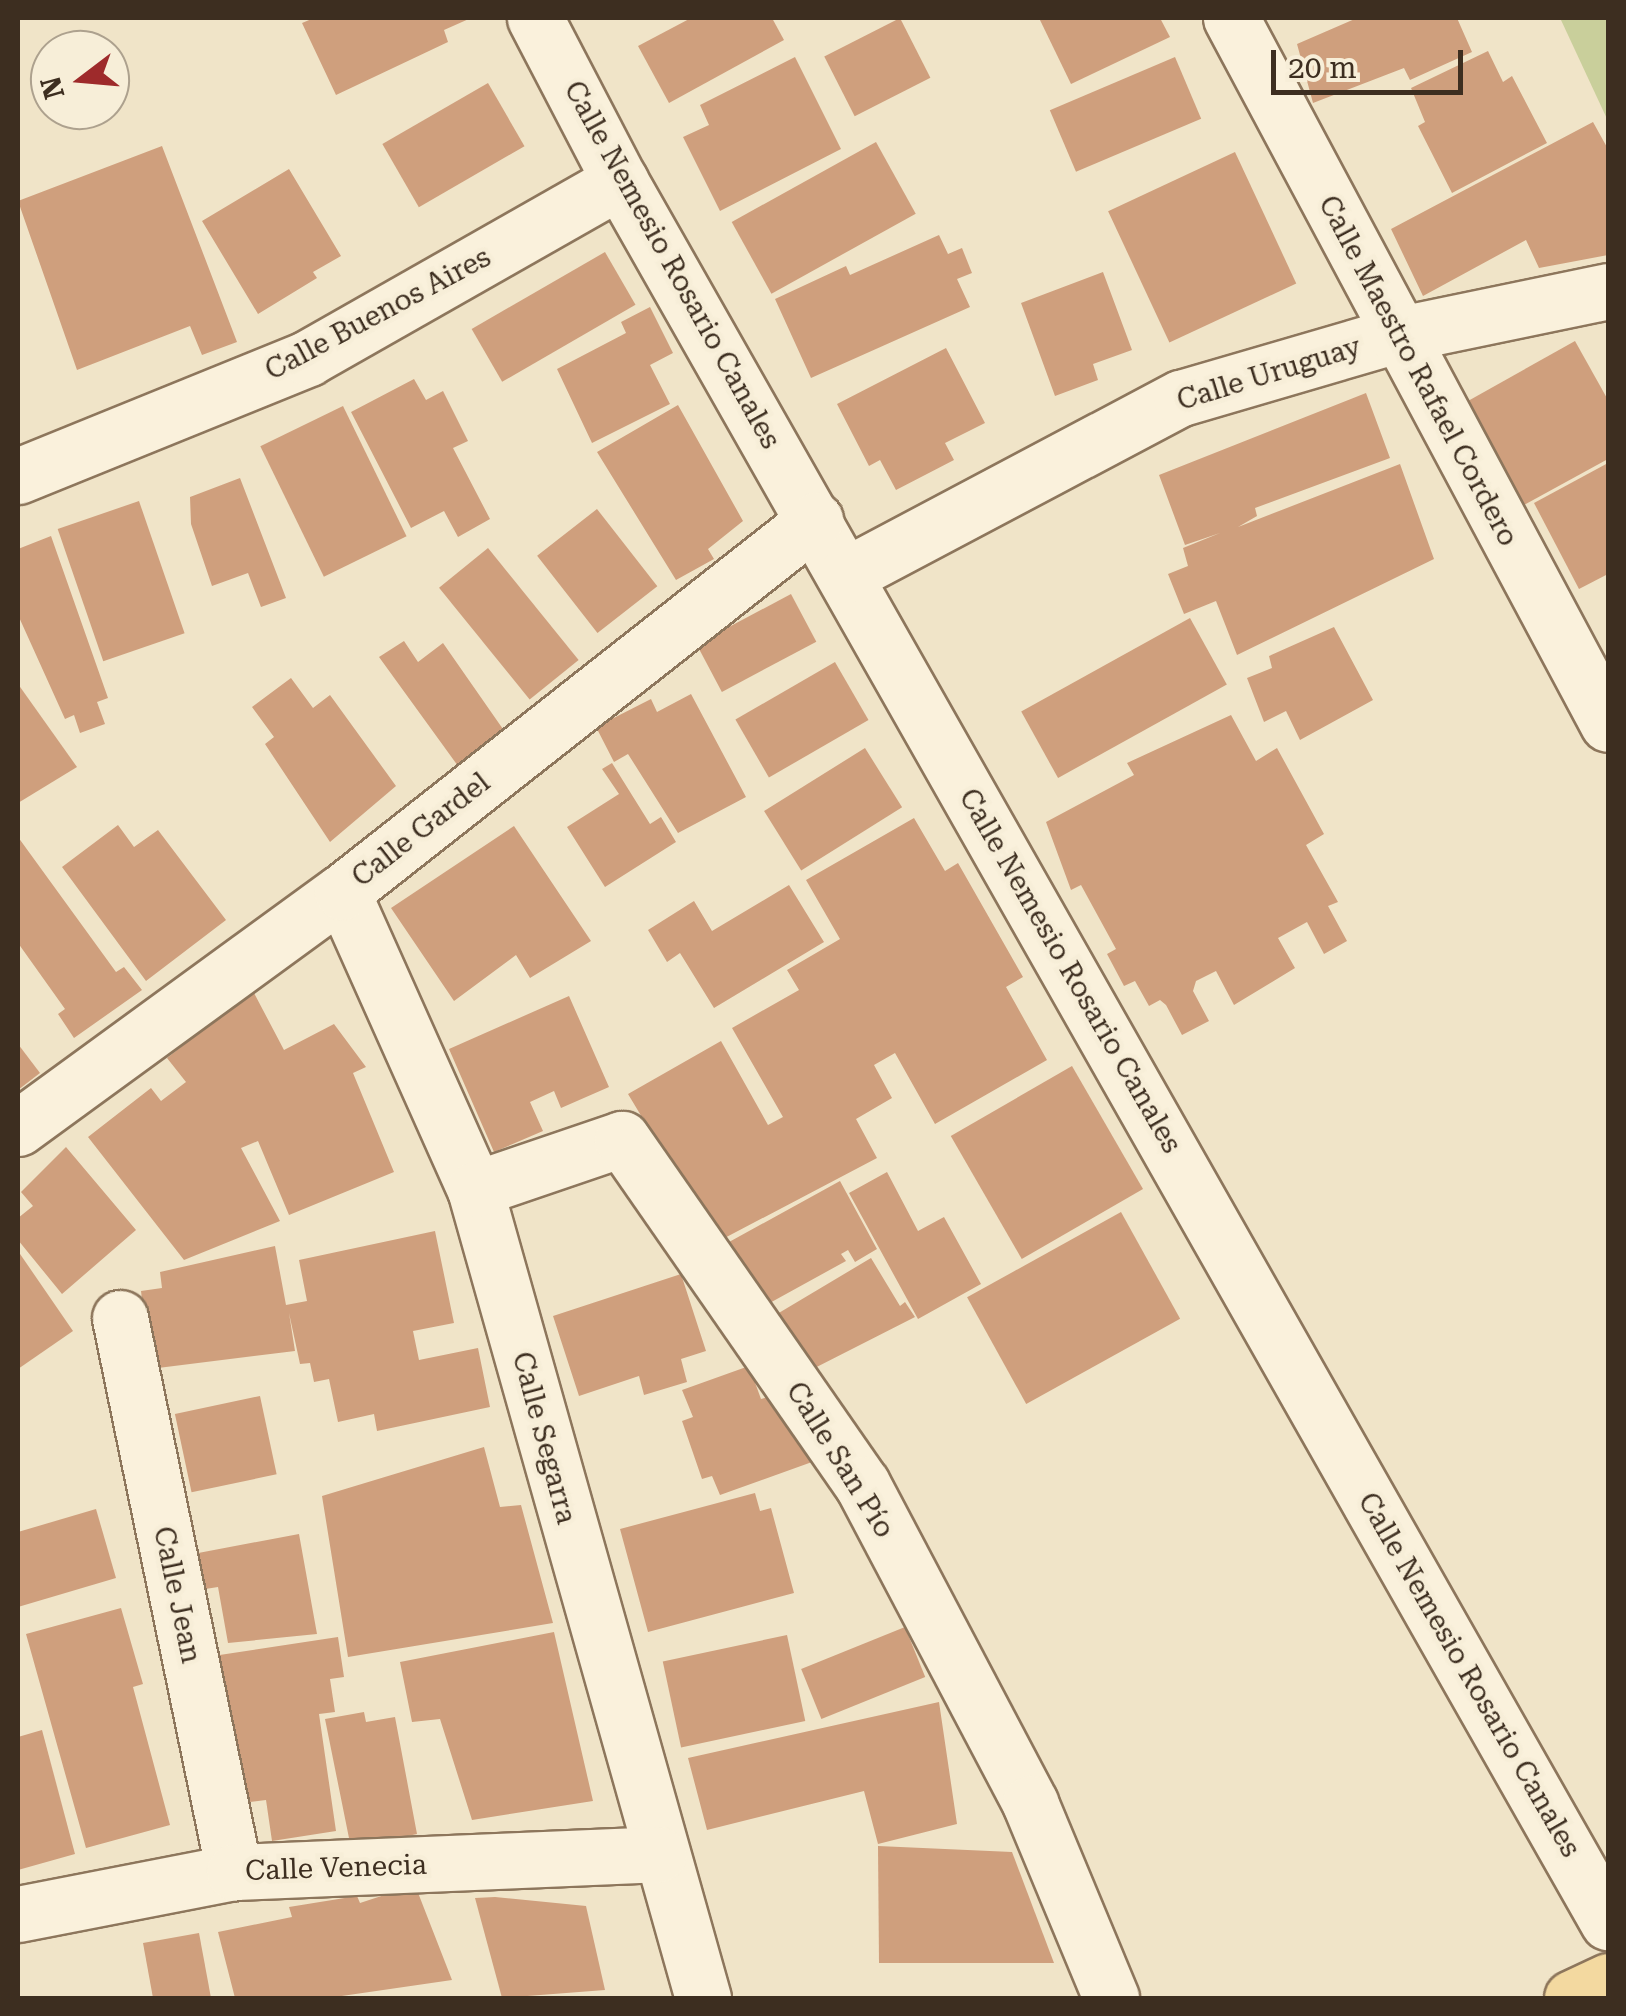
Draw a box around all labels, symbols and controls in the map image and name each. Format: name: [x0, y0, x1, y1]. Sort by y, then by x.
north arrow: [30, 30, 130, 130]
scale bar: [1276, 30, 1468, 92]
text: 20 m: [1288, 50, 1357, 85]
text: N: [34, 73, 71, 103]
street label: Calle Nemesio Rosario Canales: [557, 75, 787, 455]
street label: Calle Maestro Rafael Cordero: [1311, 190, 1525, 552]
street label: Calle Buenos Aires: [260, 240, 496, 388]
street label: Calle Uruguay: [1173, 330, 1365, 418]
street label: Calle Gardel: [346, 766, 496, 894]
street label: Calle Nemesio Rosario Canales: [952, 783, 1188, 1159]
street label: Calle Segarra: [505, 1348, 583, 1528]
street label: Calle San Pío: [779, 1376, 901, 1544]
street label: Calle Nemesio Rosario Canales: [1351, 1487, 1587, 1863]
street label: Calle Jean: [146, 1524, 208, 1666]
street label: Calle Venecia: [245, 1848, 427, 1888]

